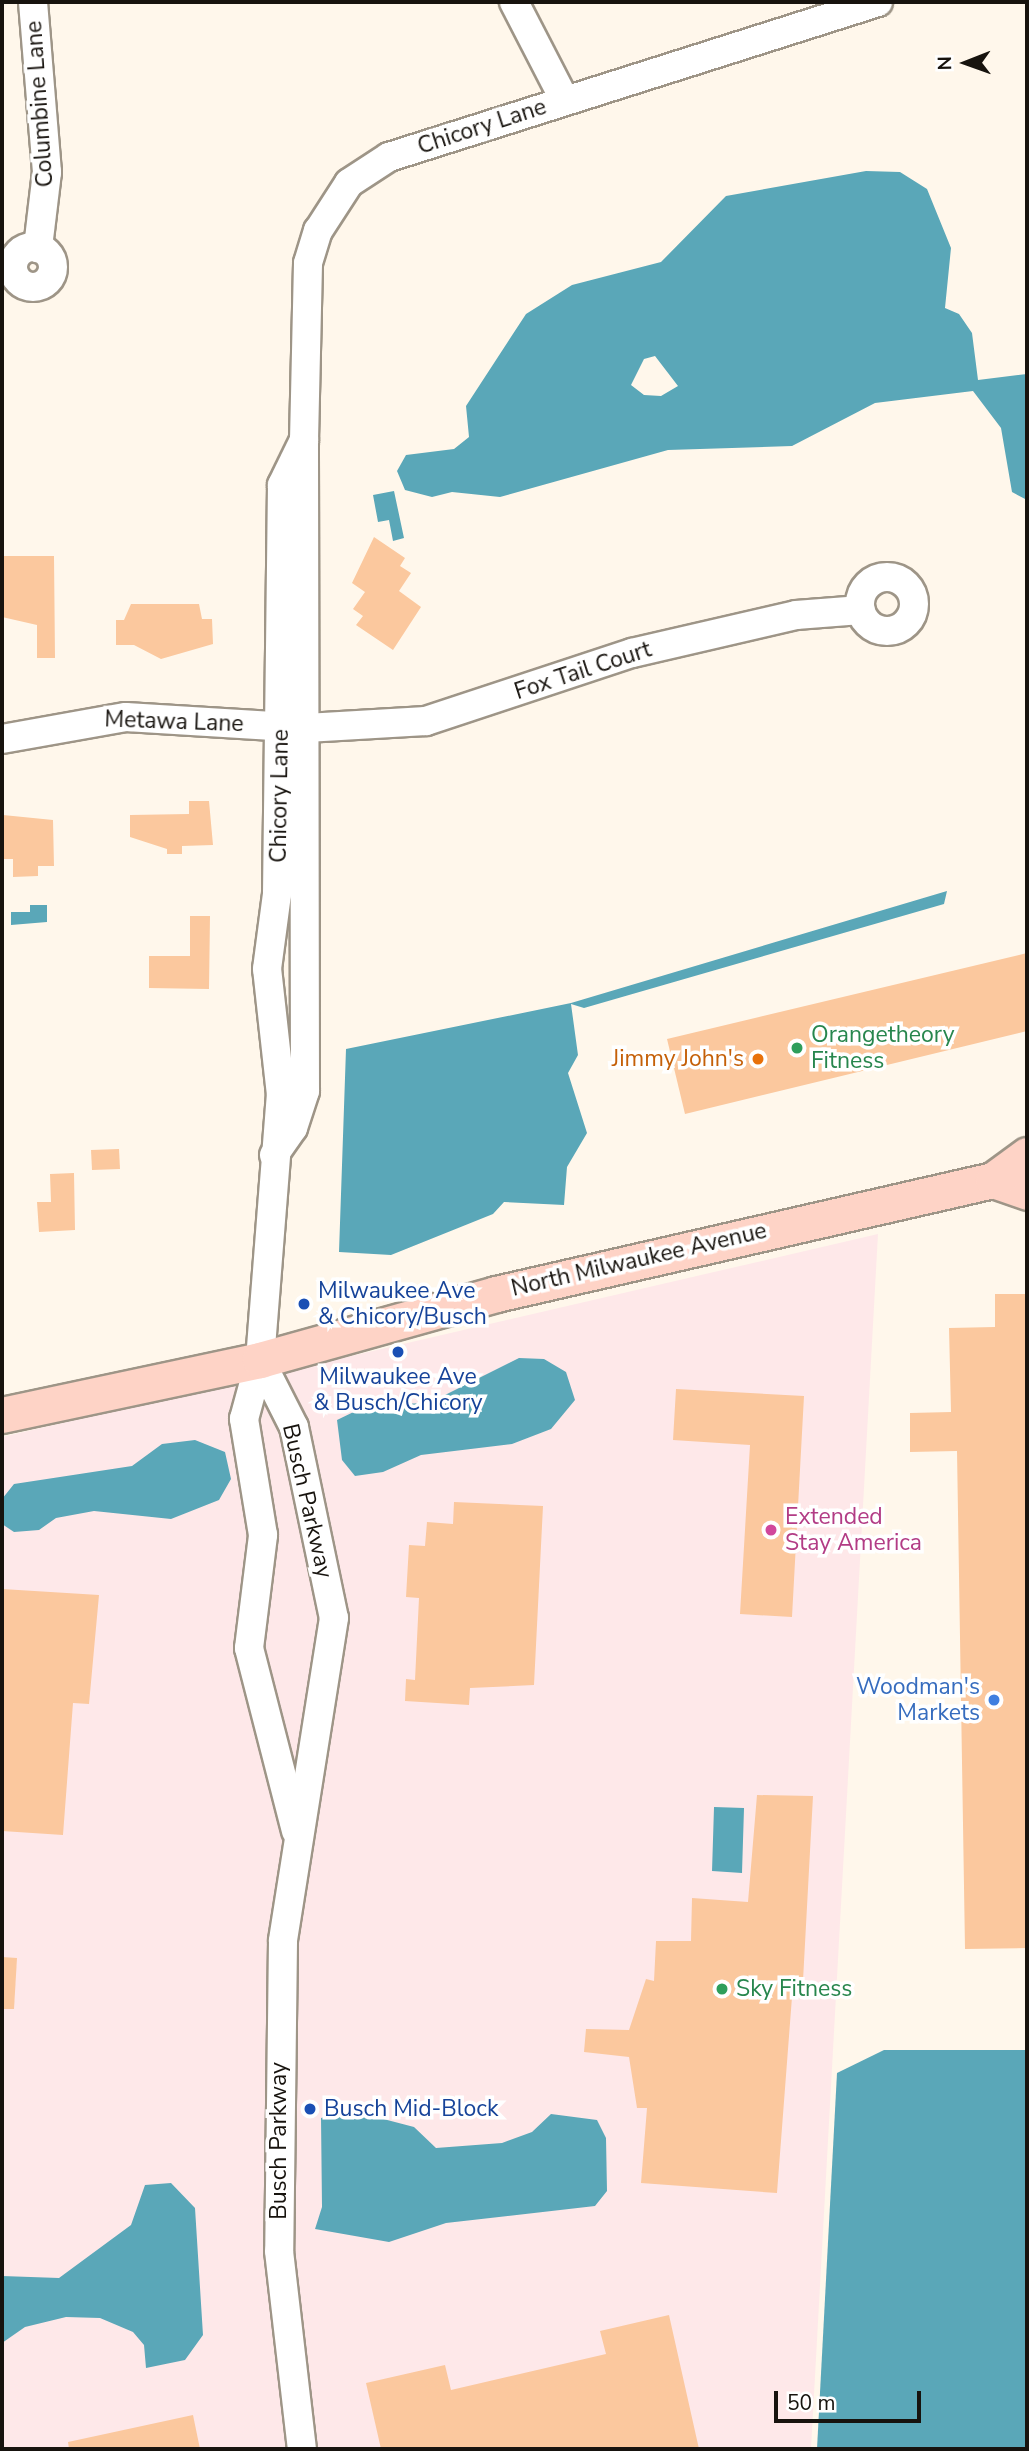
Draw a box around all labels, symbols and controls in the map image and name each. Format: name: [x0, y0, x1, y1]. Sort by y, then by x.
street label: Columbine Lane: [20, 20, 60, 188]
north arrow: [931, 28, 1001, 98]
text: N: [932, 56, 958, 71]
street label: Chicory Lane: [414, 93, 550, 161]
street label: Fox Tail Court: [511, 636, 655, 706]
street label: Metawa Lane: [104, 706, 244, 738]
street label: Chicory Lane: [265, 729, 295, 863]
place label: Orangetheory Fitness: [811, 1021, 955, 1075]
marker: Orangetheory Fitness: [789, 1040, 805, 1056]
place label: Jimmy John's: [612, 1045, 744, 1073]
marker: Jimmy John's: [750, 1051, 766, 1067]
street label: North Milwaukee Avenue: [509, 1217, 769, 1303]
place label: Milwaukee Ave & Chicory/Busch: [318, 1277, 487, 1331]
marker: Milwaukee Ave & Chicory/Busch: [296, 1296, 312, 1312]
marker: Milwaukee Ave & Busch/Chicory: [390, 1344, 406, 1360]
place label: Milwaukee Ave & Busch/Chicory: [313, 1363, 483, 1417]
street label: Busch Parkway: [276, 1421, 338, 1581]
place label: Extended Stay America: [785, 1503, 922, 1557]
marker: Extended Stay America: [763, 1522, 779, 1538]
place label: Woodman's Markets: [856, 1673, 980, 1727]
marker: Woodman's Markets: [986, 1692, 1002, 1708]
place label: Sky Fitness: [736, 1975, 852, 2003]
marker: Sky Fitness: [714, 1981, 730, 1997]
street label: Busch Parkway: [265, 2062, 293, 2220]
place label: Busch Mid-Block: [324, 2095, 498, 2123]
marker: Busch Mid-Block: [302, 2101, 318, 2117]
scale bar: [777, 2378, 924, 2422]
text: 50 m: [787, 2389, 836, 2417]

